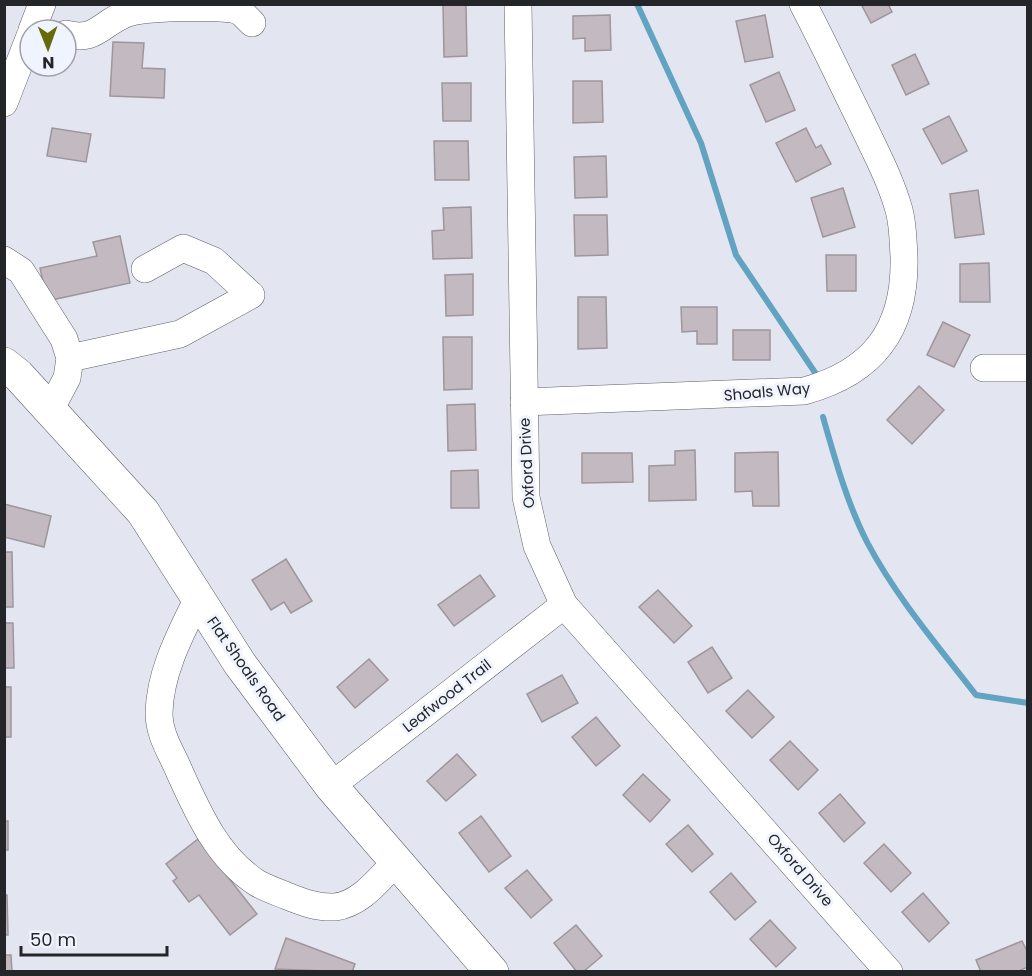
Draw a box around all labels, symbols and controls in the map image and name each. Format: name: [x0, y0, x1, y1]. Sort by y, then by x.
north arrow: [18, 18, 78, 78]
text: N: [42, 51, 54, 74]
street label: Shoals Way: [723, 377, 812, 406]
street label: Oxford Drive: [514, 417, 539, 509]
street label: Flat Shoals Road: [202, 612, 290, 725]
street label: Leafwood Trail: [398, 654, 496, 737]
street label: Oxford Drive: [763, 828, 838, 911]
scale bar: [21, 919, 166, 957]
text: 50 m: [30, 927, 76, 952]

